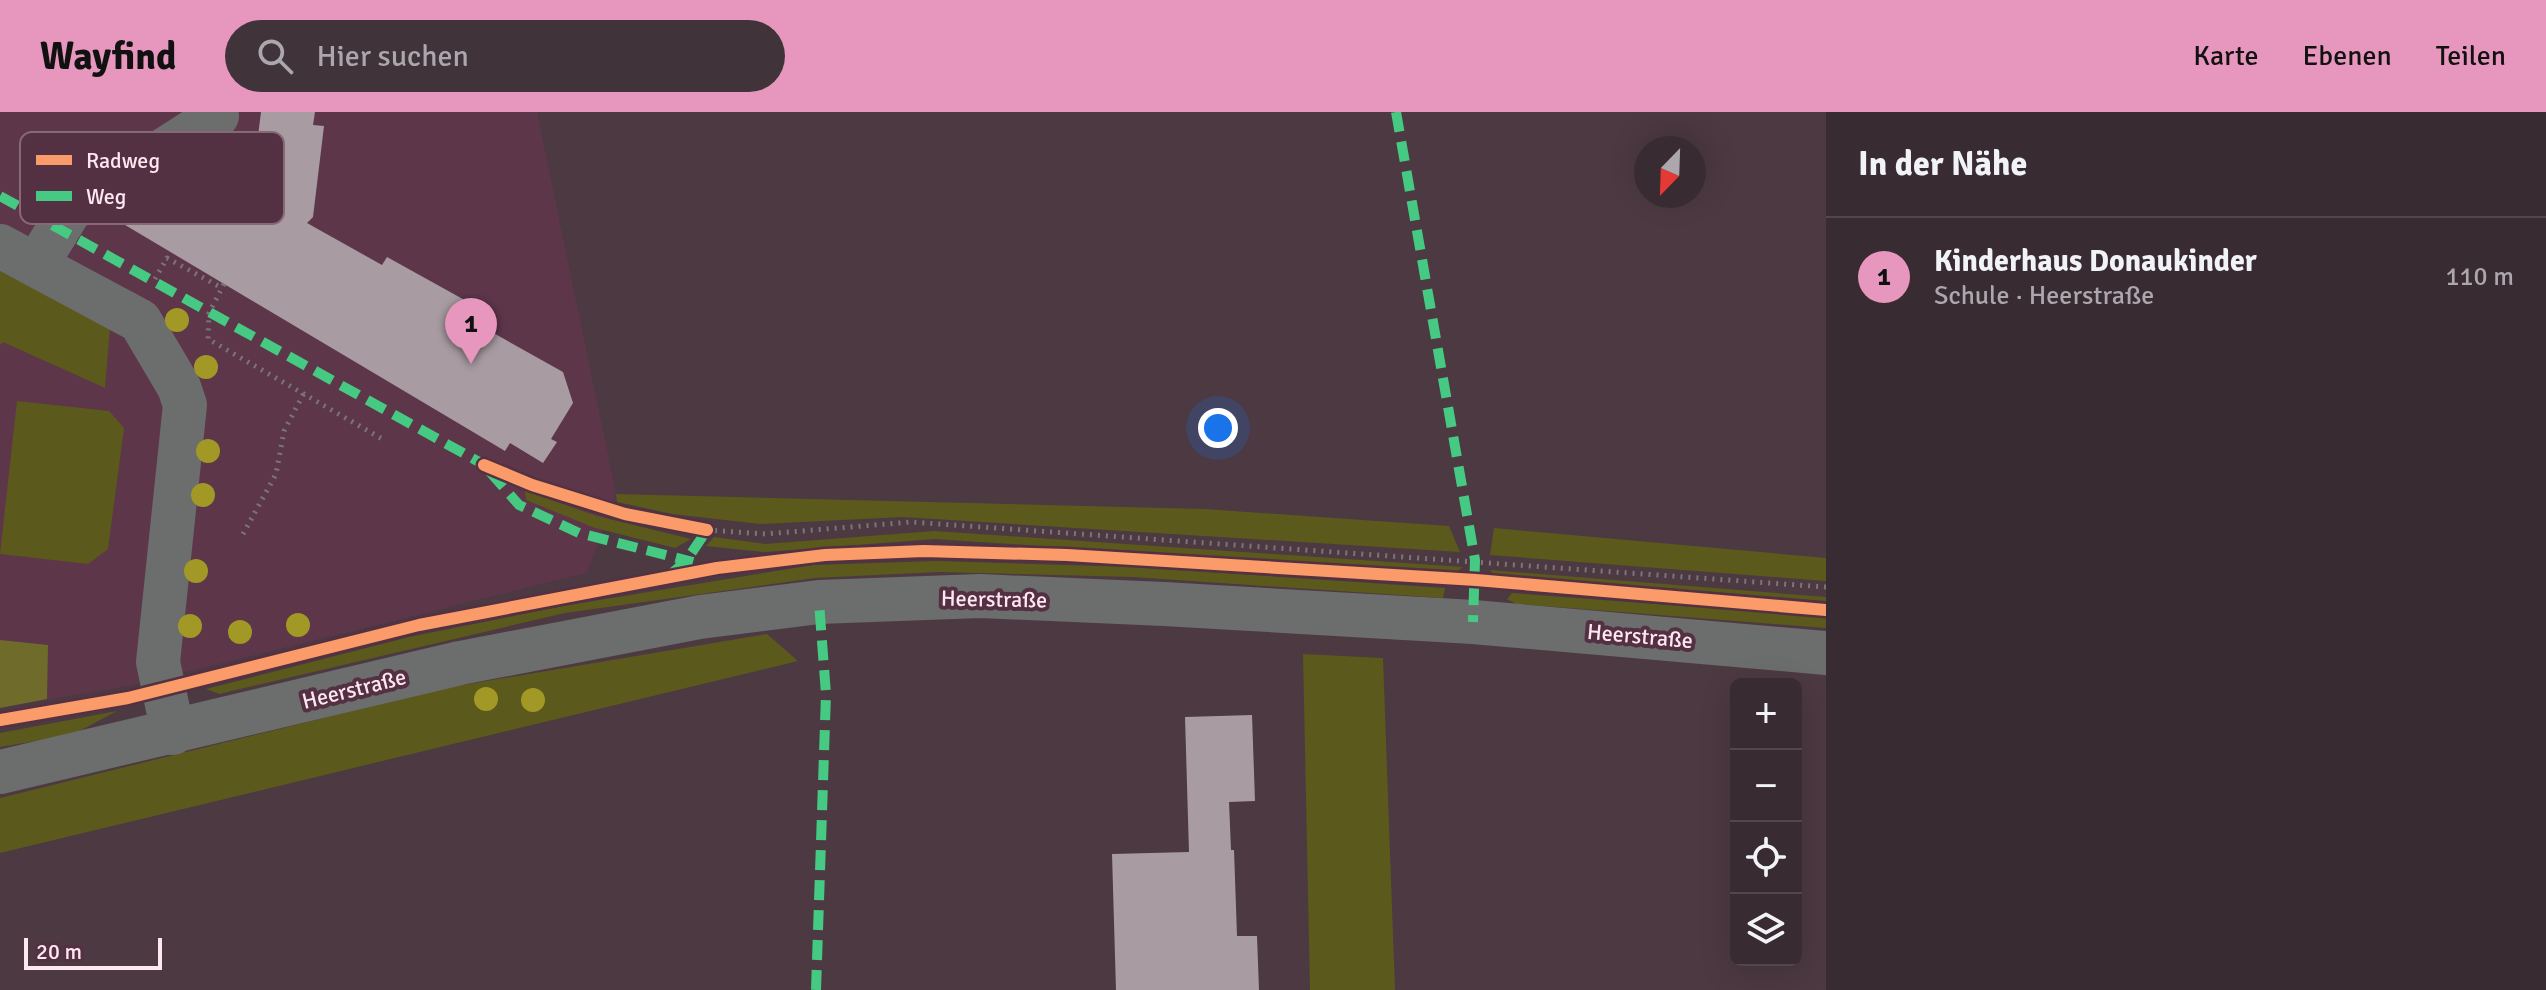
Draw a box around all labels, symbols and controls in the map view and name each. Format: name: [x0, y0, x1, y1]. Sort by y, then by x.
search box: [225, 20, 785, 92]
text: Wayfind: [40, 33, 177, 80]
icon: search: [253, 34, 297, 78]
text: Hier suchen: [317, 38, 469, 75]
text: Karte: [2193, 39, 2259, 73]
text: Ebenen: [2303, 39, 2392, 73]
text: Teilen: [2436, 39, 2506, 73]
legend: [20, 132, 284, 224]
north arrow: [1634, 136, 1706, 208]
text: In der Nähe: [1858, 143, 2027, 185]
text: Radweg: [86, 147, 160, 174]
text: Weg: [86, 183, 126, 210]
text: Kinderhaus Donaukinder: [1934, 243, 2257, 280]
text: 1: [1877, 261, 1891, 293]
text: 110 m: [2445, 261, 2514, 293]
text: Schule · Heerstraße: [1934, 280, 2154, 312]
pin: 1: [445, 298, 497, 364]
your location: [1198, 408, 1238, 448]
street label: Heerstraße: [941, 585, 1047, 613]
street label: Heerstraße: [1586, 618, 1694, 654]
street label: Heerstraße: [299, 663, 409, 715]
map controls: [1730, 678, 1802, 966]
button: +: [1730, 678, 1802, 750]
button: −: [1730, 750, 1802, 822]
button: locate: [1730, 822, 1802, 894]
button: layers: [1730, 894, 1802, 966]
scale bar: [24, 934, 162, 970]
text: 20 m: [36, 938, 82, 965]

